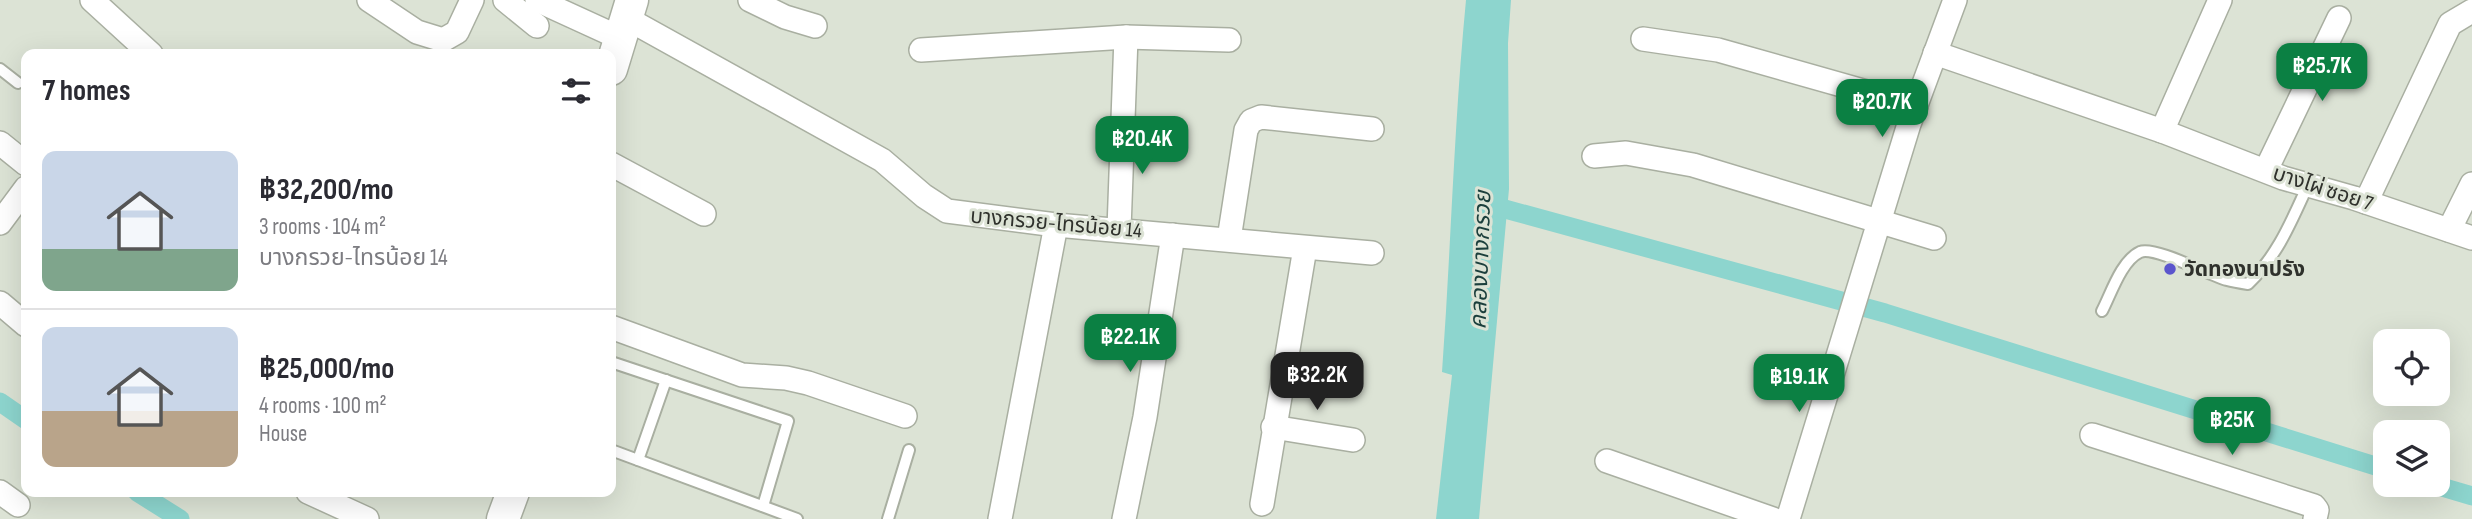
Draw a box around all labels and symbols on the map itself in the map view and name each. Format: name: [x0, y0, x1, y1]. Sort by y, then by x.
pin: ฿25.7K: [2265, 43, 2379, 103]
pin: ฿20.7K: [1825, 80, 1939, 139]
pin: ฿20.4K: [1085, 116, 1199, 176]
street label: บางไผ่ ซอย 7: [2270, 161, 2377, 217]
water label: คลองบางกรวย: [1465, 189, 1497, 330]
street label: บางกรวย-ไทรน้อย 14: [969, 204, 1143, 243]
place label: วัดทองนาปรัง: [2184, 257, 2305, 282]
marker: วัดทองนาปรัง: [2162, 261, 2178, 277]
pin: ฿22.1K: [1073, 314, 1187, 374]
pin: ฿32.2K: [1260, 352, 1374, 412]
pin: ฿19.1K: [1742, 354, 1856, 414]
pin: ฿25K: [2191, 398, 2273, 457]

